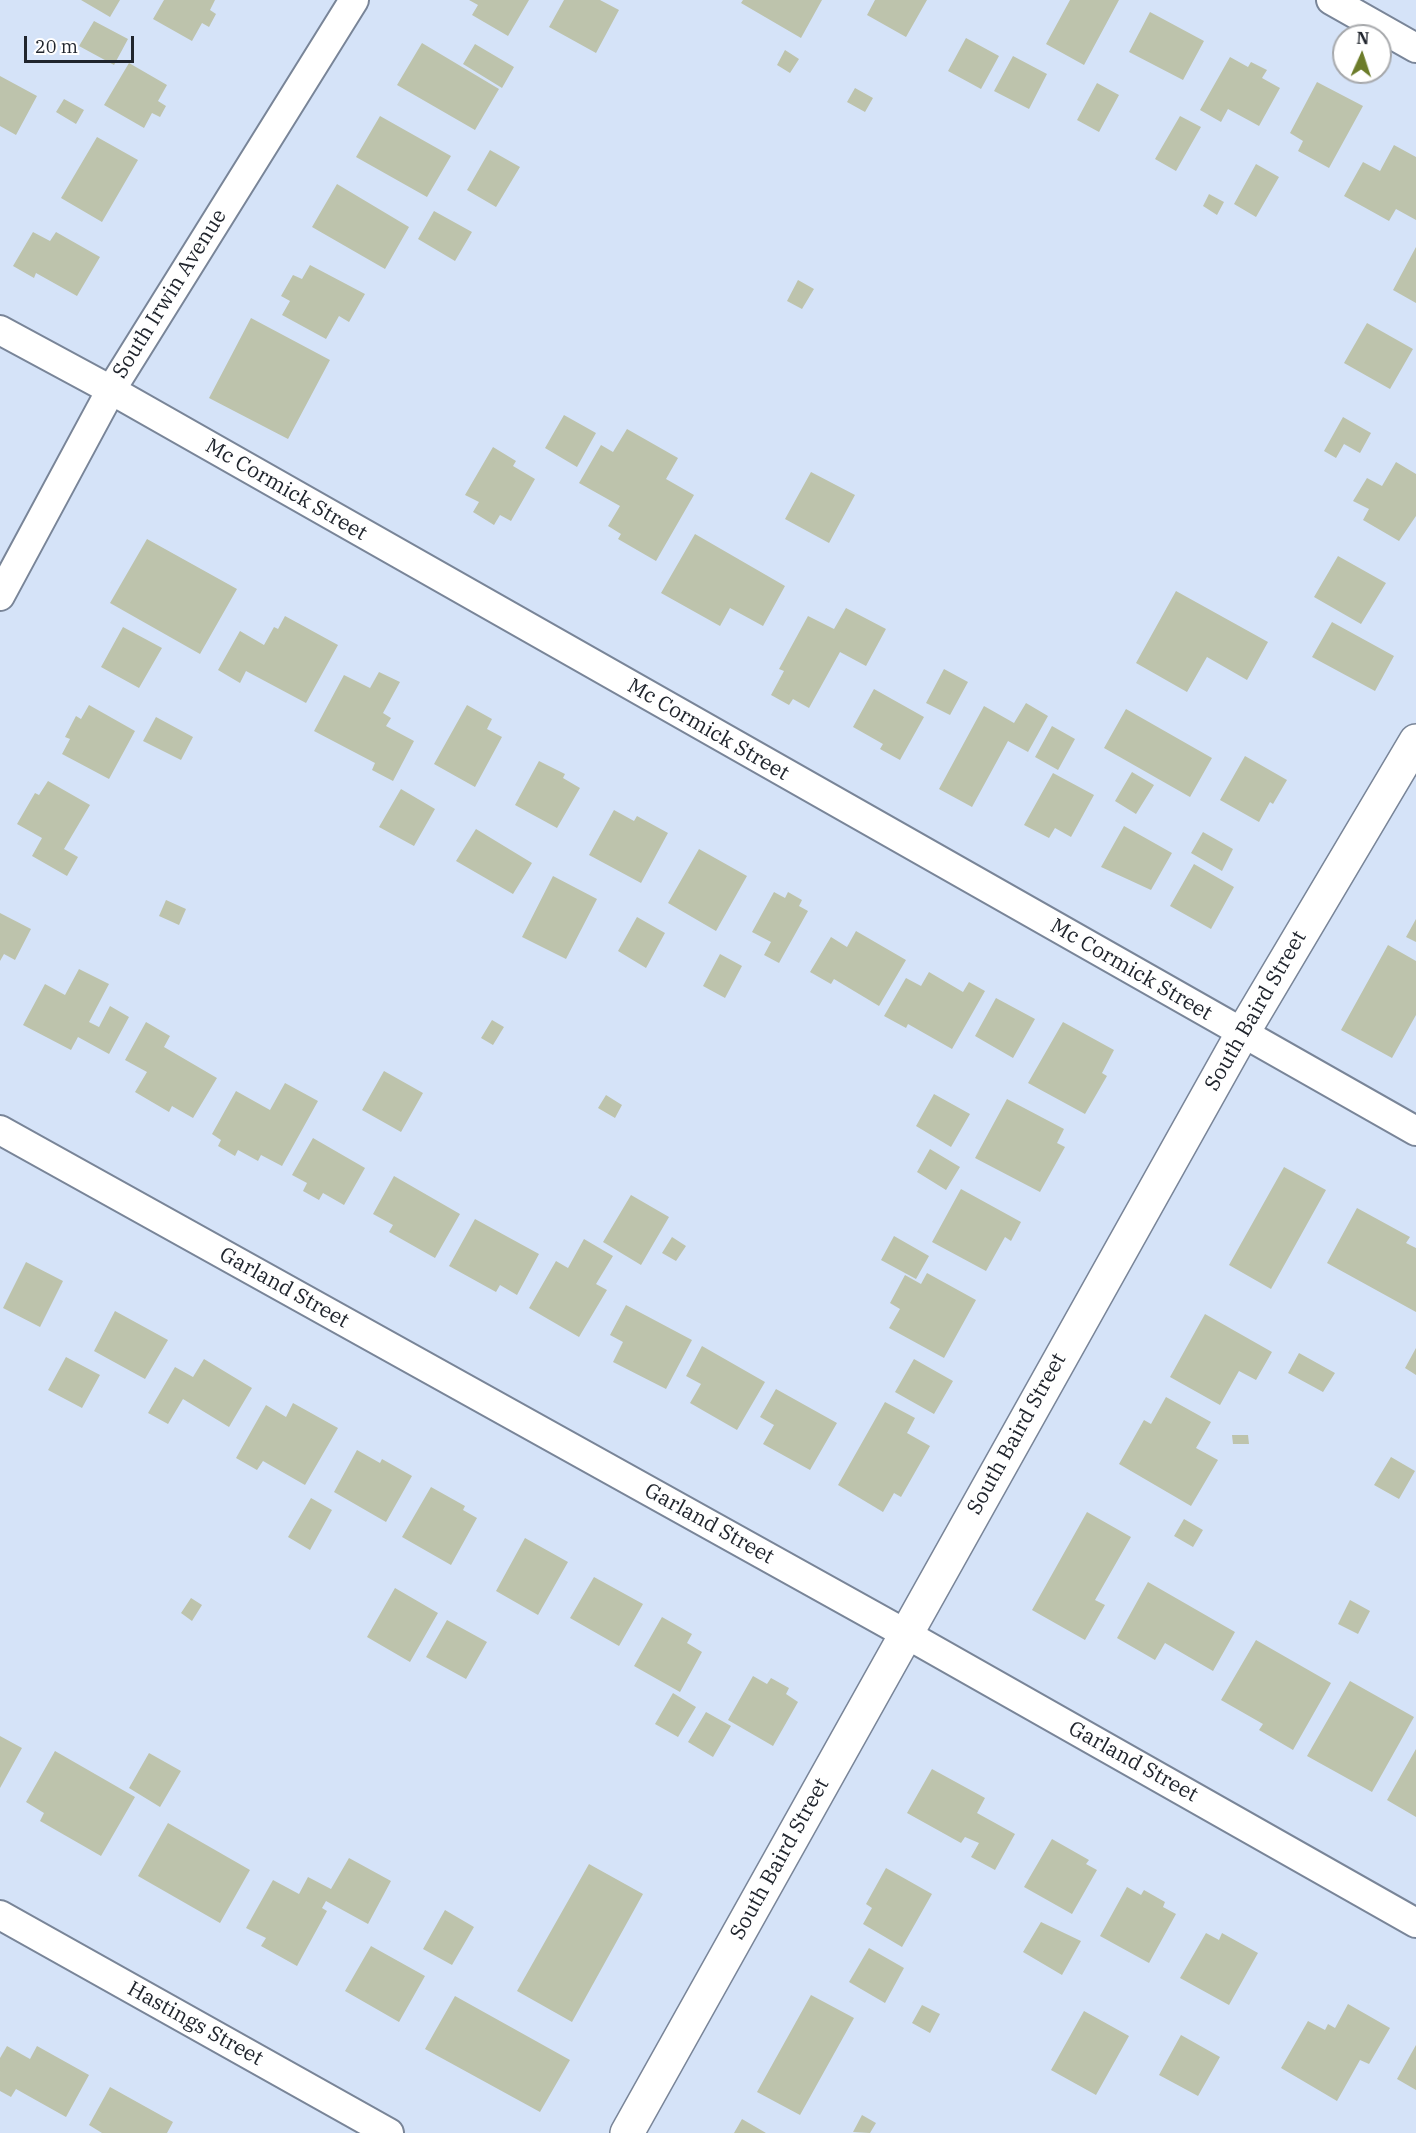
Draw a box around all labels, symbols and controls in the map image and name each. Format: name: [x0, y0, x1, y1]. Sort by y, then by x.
scale bar: [27, 24, 136, 62]
north arrow: [1332, 24, 1392, 84]
text: N: [1356, 28, 1370, 48]
text: 20 m: [35, 35, 78, 58]
street label: South Irwin Avenue: [108, 205, 232, 383]
street label: Mc Cormick Street: [201, 434, 371, 546]
street label: Mc Cormick Street: [623, 674, 793, 786]
street label: Mc Cormick Street: [1046, 914, 1216, 1026]
street label: South Baird Street: [1200, 926, 1312, 1096]
street label: Garland Street: [215, 1242, 353, 1334]
street label: South Baird Street: [962, 1349, 1072, 1519]
street label: Garland Street: [640, 1478, 778, 1570]
street label: Garland Street: [1064, 1716, 1202, 1808]
street label: South Baird Street: [725, 1774, 835, 1944]
street label: Hastings Street: [123, 1976, 267, 2072]

